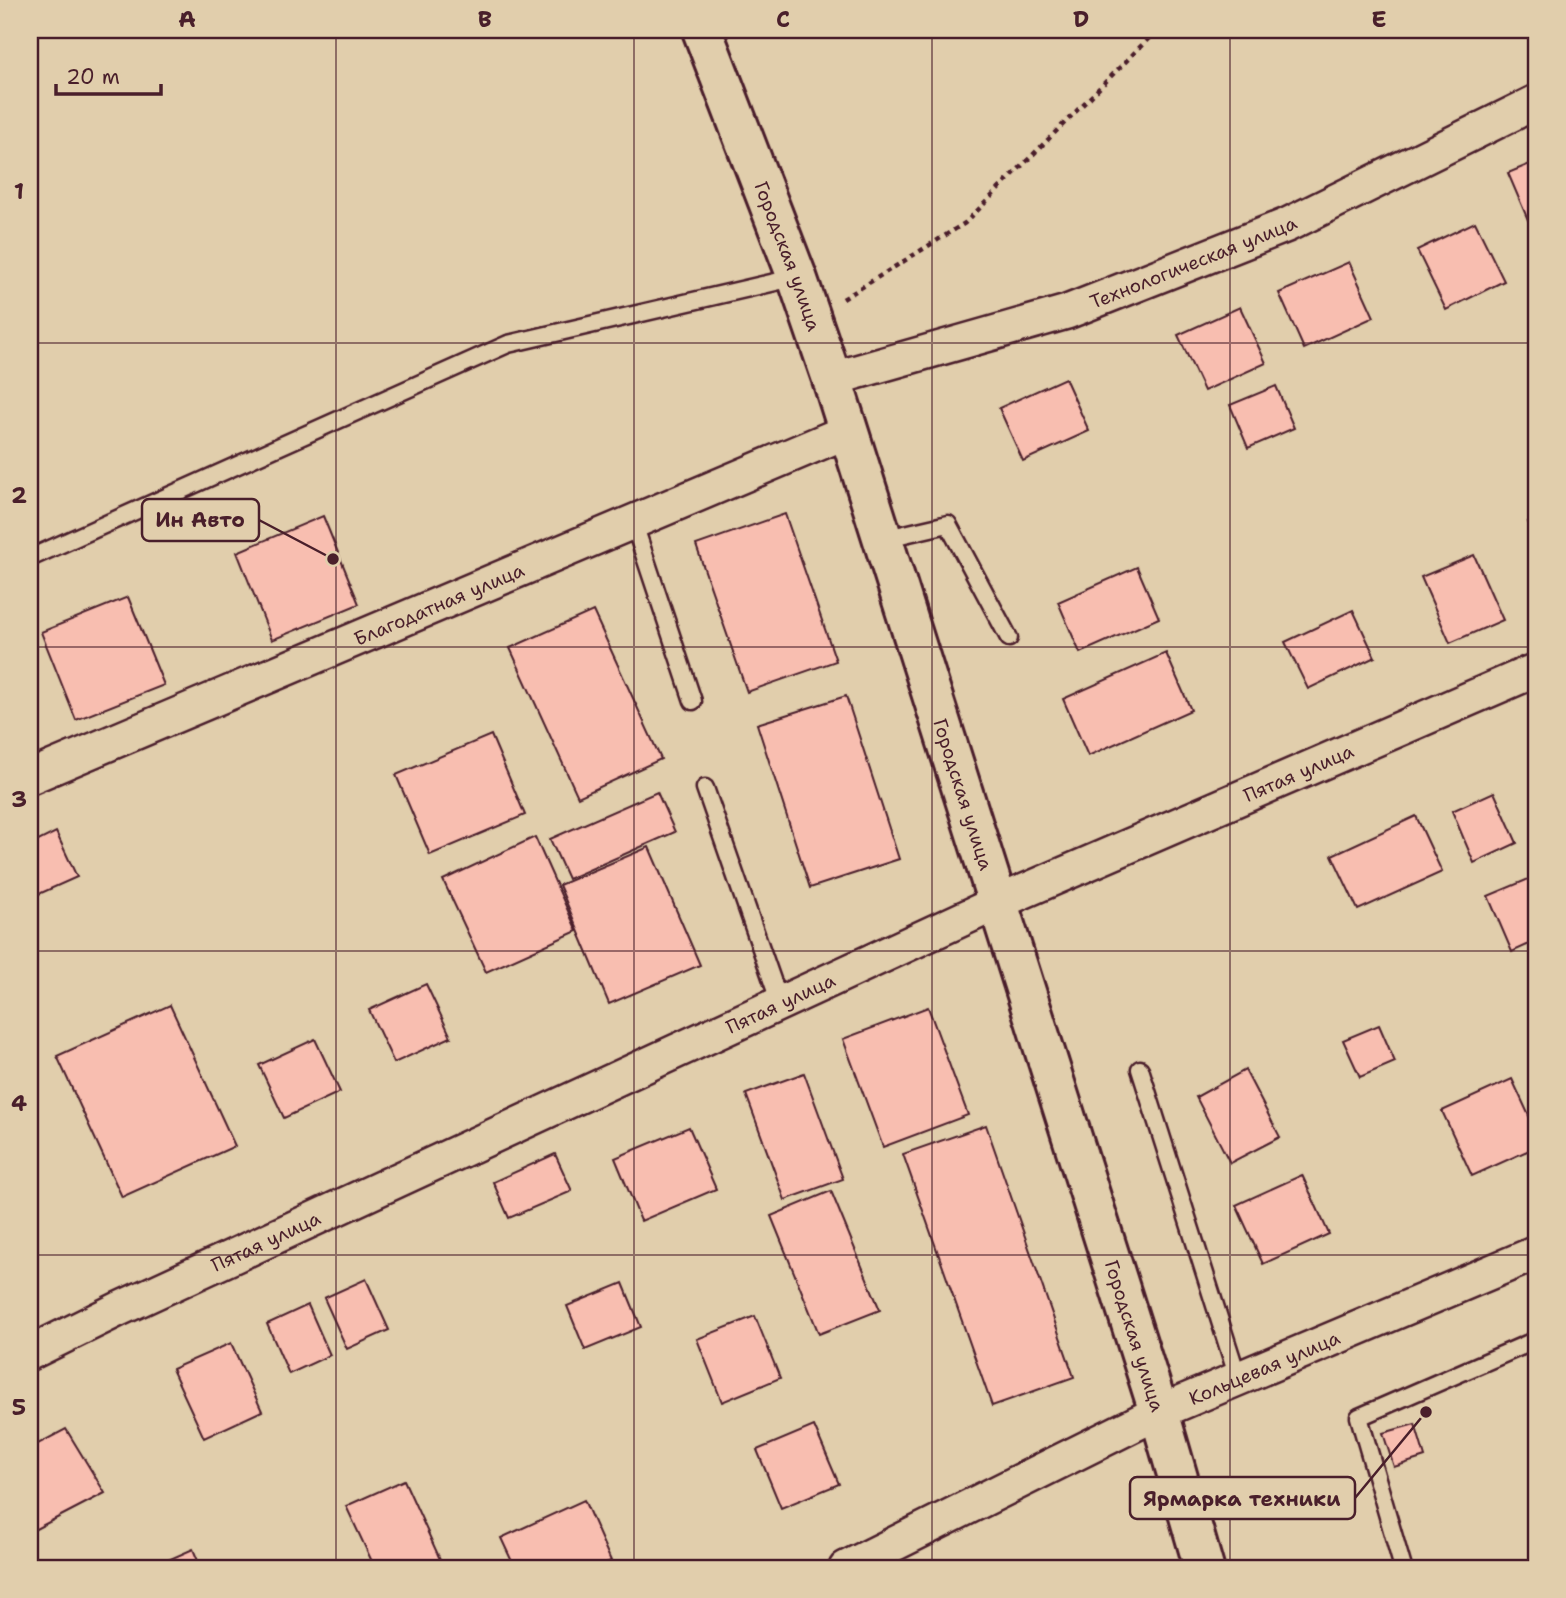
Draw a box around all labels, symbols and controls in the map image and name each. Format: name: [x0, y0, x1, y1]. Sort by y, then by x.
text: A: [178, 4, 196, 34]
text: B: [478, 4, 492, 34]
text: C: [776, 4, 790, 34]
text: D: [1073, 4, 1089, 34]
text: E: [1371, 4, 1387, 34]
scale bar: [56, 52, 161, 96]
text: 20 m: [66, 63, 120, 91]
text: 1: [14, 176, 24, 206]
street label: Городская улица: [749, 178, 827, 334]
street label: Технологическая улица: [1086, 210, 1301, 314]
text: 2: [11, 480, 27, 510]
callout: Ин Авто: [142, 499, 259, 541]
text: Ин Авто: [155, 506, 245, 534]
street label: Благодатная улица: [350, 557, 528, 651]
street label: Городская улица: [928, 715, 999, 873]
street label: Пятая улица: [1239, 738, 1358, 807]
text: 3: [11, 784, 27, 814]
street label: Пятая улица: [722, 967, 839, 1039]
text: 4: [11, 1088, 27, 1118]
street label: Пятая улица: [207, 1205, 325, 1277]
street label: Городская улица: [1099, 1257, 1171, 1415]
street label: Кольцевая улица: [1185, 1325, 1344, 1410]
text: 5: [12, 1392, 26, 1422]
callout: Ярмарка техники: [1130, 1477, 1355, 1519]
text: Ярмарка техники: [1144, 1485, 1341, 1513]

